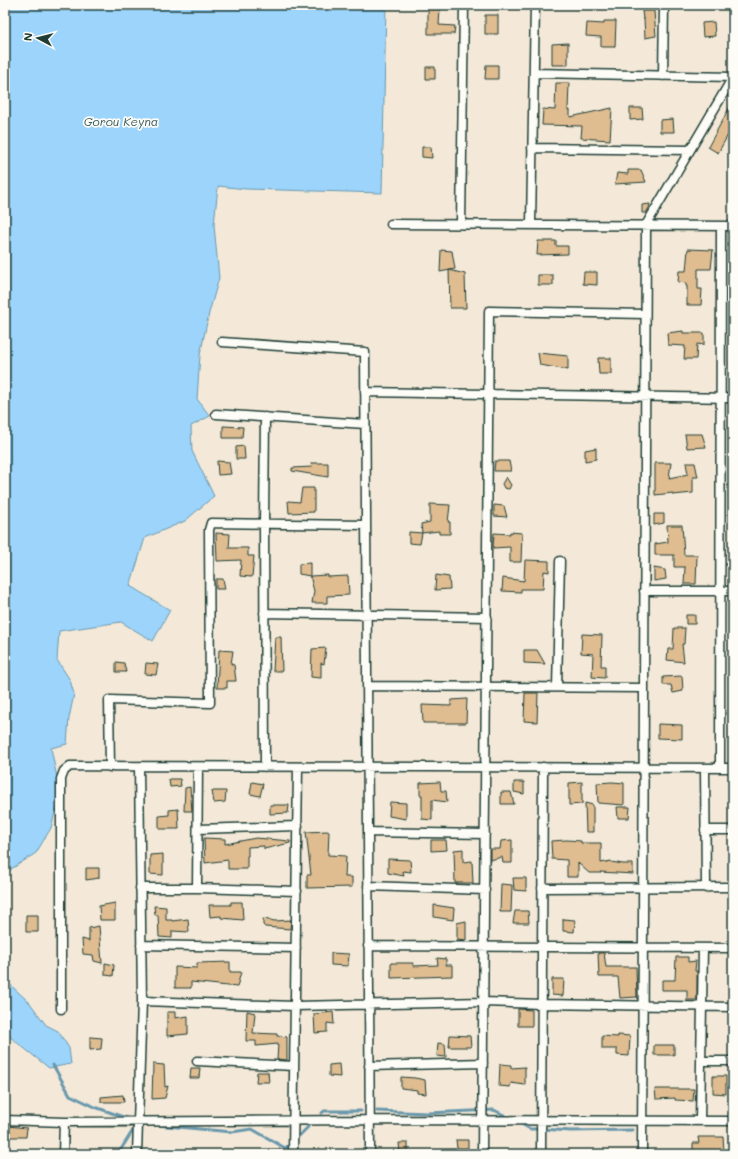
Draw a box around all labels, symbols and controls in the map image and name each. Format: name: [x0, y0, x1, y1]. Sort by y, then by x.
north arrow: [18, 18, 58, 58]
text: N: [20, 32, 36, 42]
water label: Gorou Keyna: [84, 113, 158, 129]

